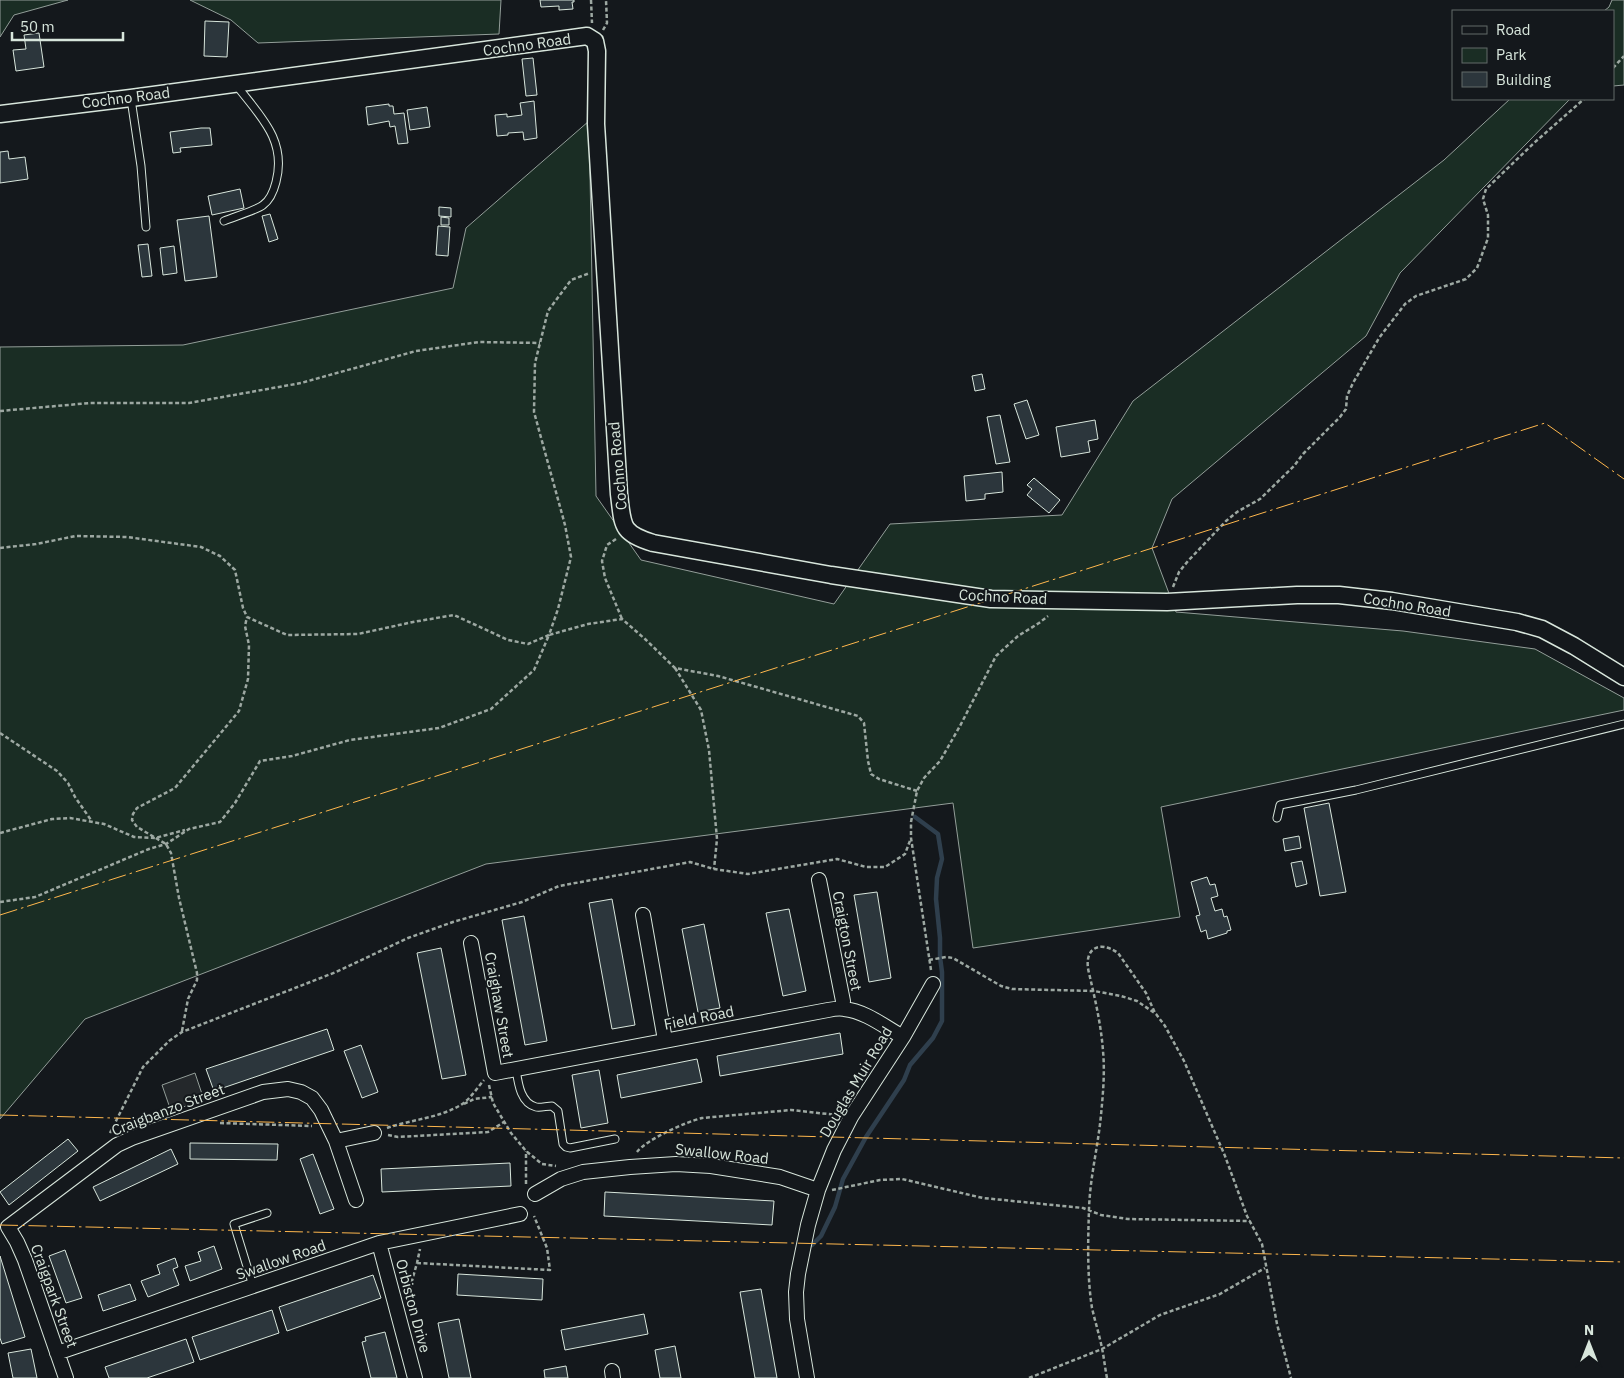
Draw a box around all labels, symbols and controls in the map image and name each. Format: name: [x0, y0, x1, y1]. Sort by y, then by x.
scale bar: [12, 10, 124, 42]
legend: [1452, 10, 1614, 100]
text: 50 m: [20, 17, 55, 36]
text: Road: [1496, 20, 1531, 39]
street label: Cochno Road: [482, 29, 572, 60]
text: Park: [1496, 45, 1526, 64]
text: Building: [1496, 70, 1551, 89]
street label: Cochno Road: [81, 83, 171, 112]
street label: Cochno Road: [604, 421, 631, 511]
street label: Cochno Road: [958, 585, 1048, 608]
street label: Cochno Road: [1362, 588, 1452, 621]
street label: Craigton Street: [829, 889, 866, 992]
street label: Craighaw Street: [481, 951, 518, 1059]
street label: Field Road: [662, 1001, 736, 1034]
street label: Douglas Muir Road: [815, 1023, 896, 1141]
street label: Craigbanzo Street: [109, 1079, 227, 1140]
street label: Swallow Road: [674, 1139, 770, 1168]
street label: Swallow Road: [233, 1235, 328, 1284]
street label: Craigpark Street: [27, 1241, 82, 1350]
street label: Orbiston Drive: [392, 1257, 435, 1355]
north arrow: [1564, 1318, 1614, 1368]
text: N: [1584, 1321, 1594, 1339]

